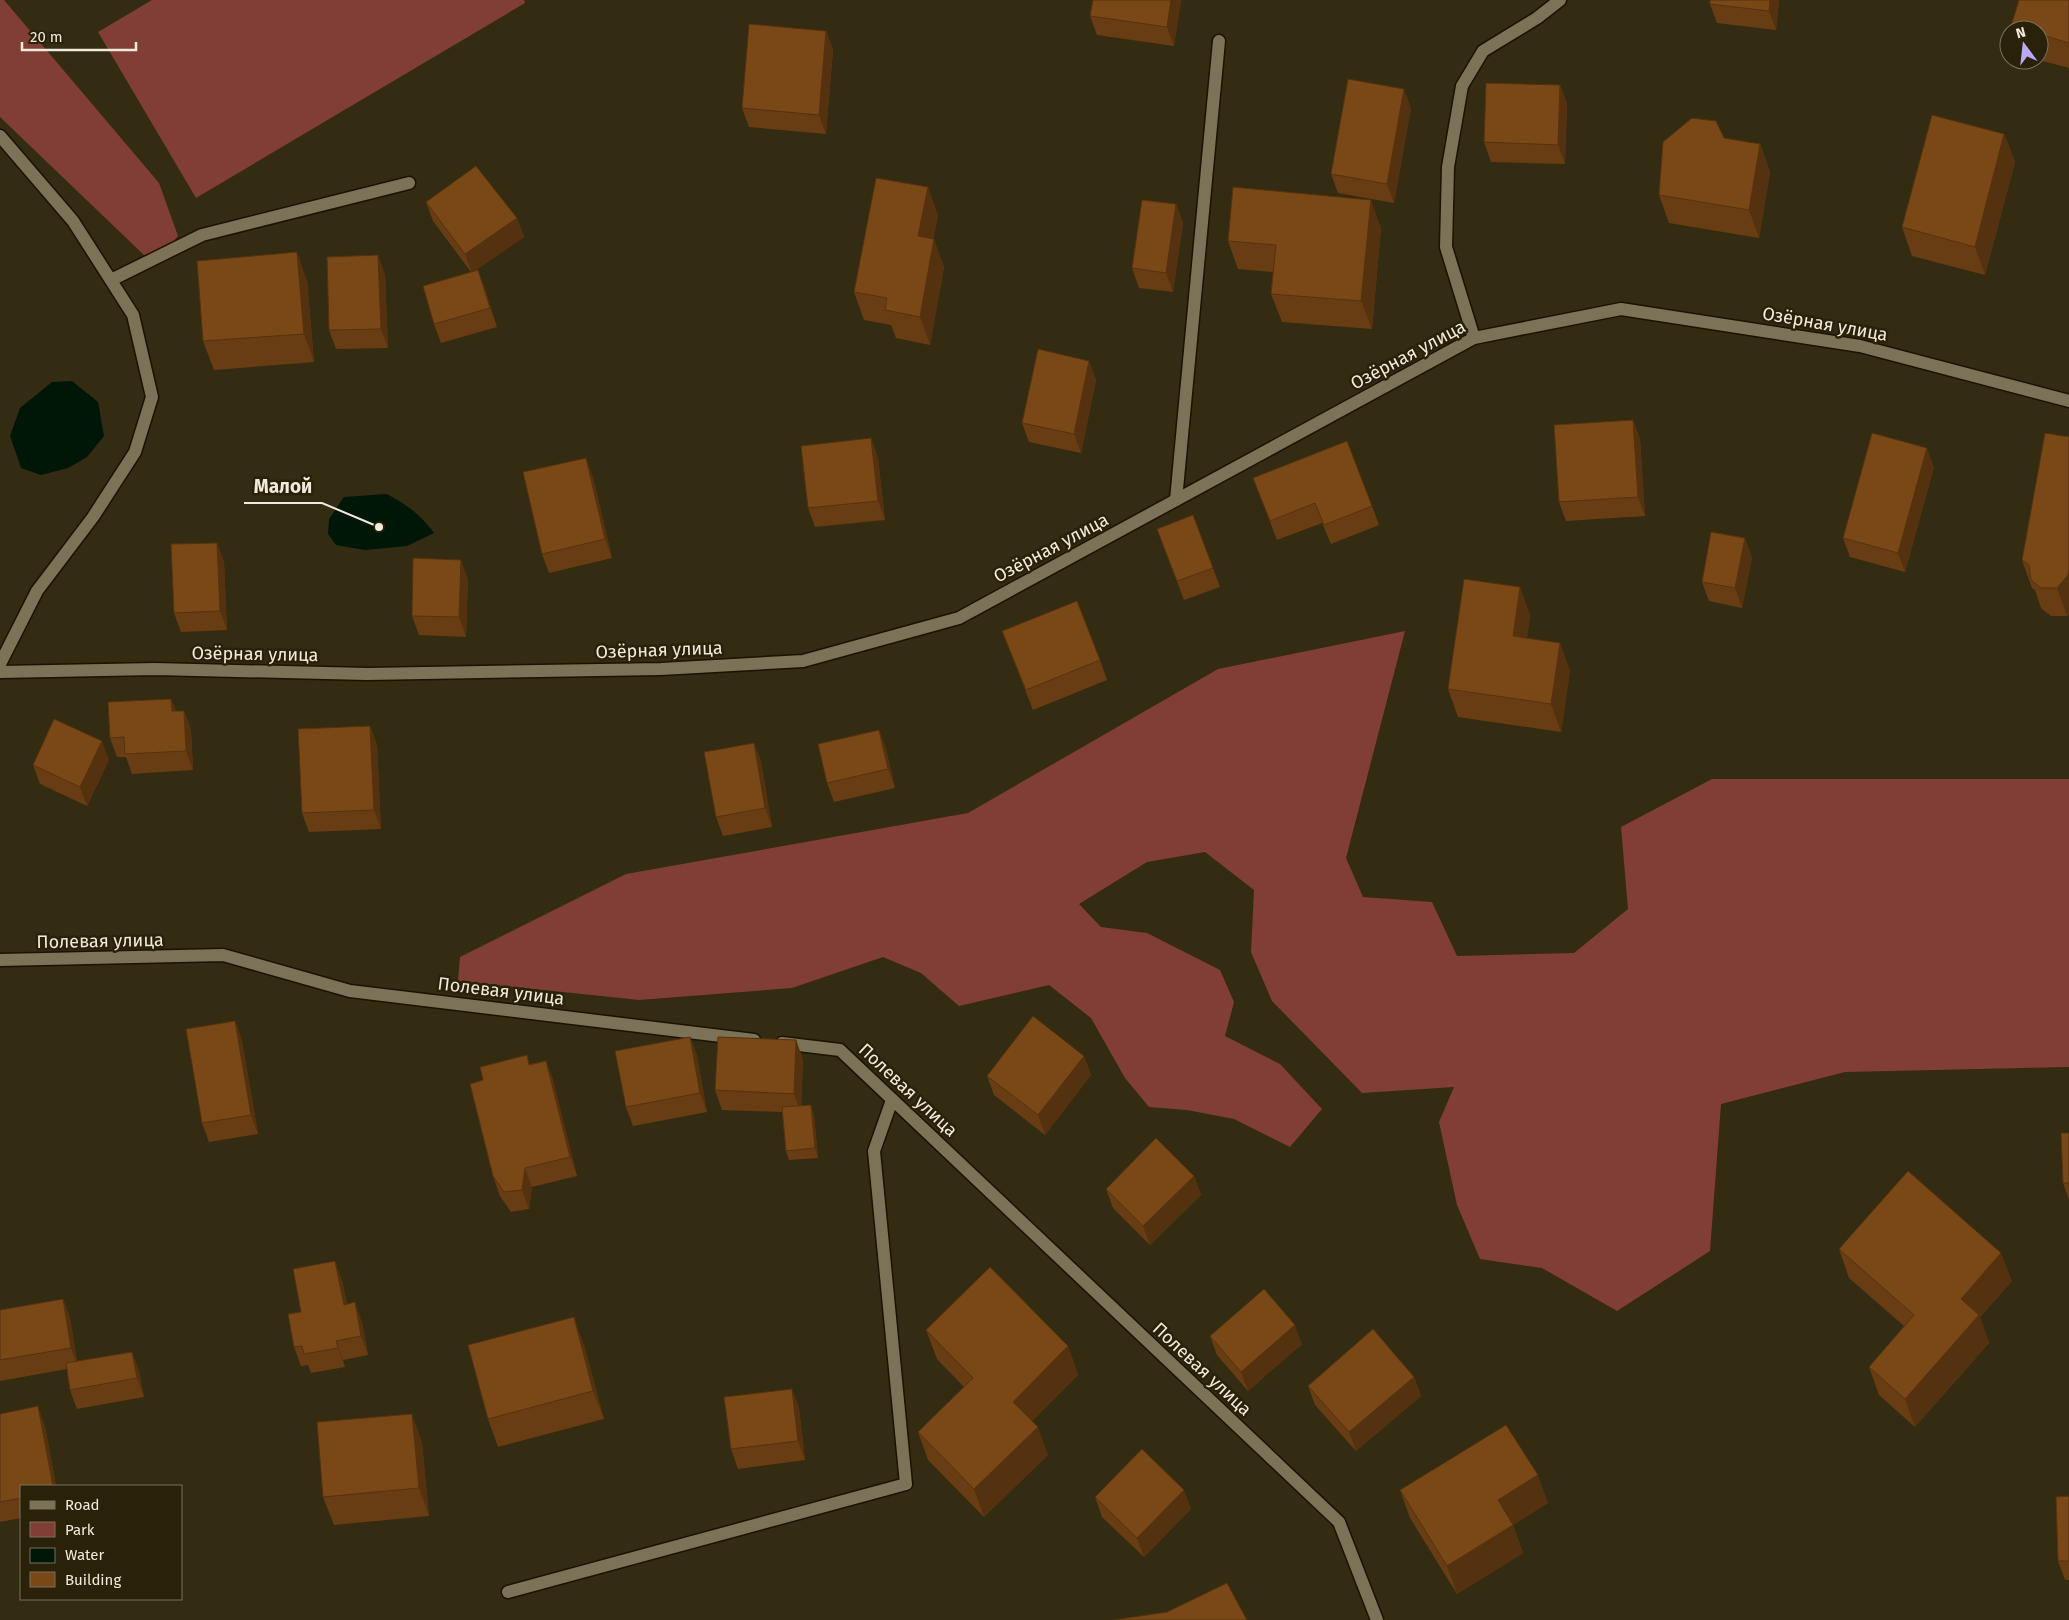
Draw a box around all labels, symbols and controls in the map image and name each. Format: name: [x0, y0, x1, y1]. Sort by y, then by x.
scale bar: [22, 20, 136, 52]
north arrow: [1999, 20, 2049, 70]
text: N: [2014, 24, 2027, 42]
text: 20 m: [30, 28, 63, 46]
street label: Озёрная улица: [1761, 302, 1889, 346]
street label: Озёрная улица: [1347, 315, 1469, 395]
callout: Малой: [244, 469, 322, 503]
text: Малой: [254, 475, 312, 498]
street label: Озёрная улица: [990, 508, 1112, 588]
street label: Озёрная улица: [595, 637, 723, 663]
street label: Озёрная улица: [191, 642, 319, 666]
street label: Полевая улица: [36, 929, 164, 953]
street label: Полевая улица: [437, 972, 565, 1010]
street label: Полевая улица: [854, 1039, 962, 1141]
street label: Полевая улица: [1148, 1318, 1256, 1420]
legend: [20, 1485, 182, 1600]
text: Road: [65, 1496, 100, 1514]
text: Park: [65, 1521, 95, 1539]
text: Water: [65, 1546, 104, 1564]
text: Building: [65, 1571, 121, 1589]

